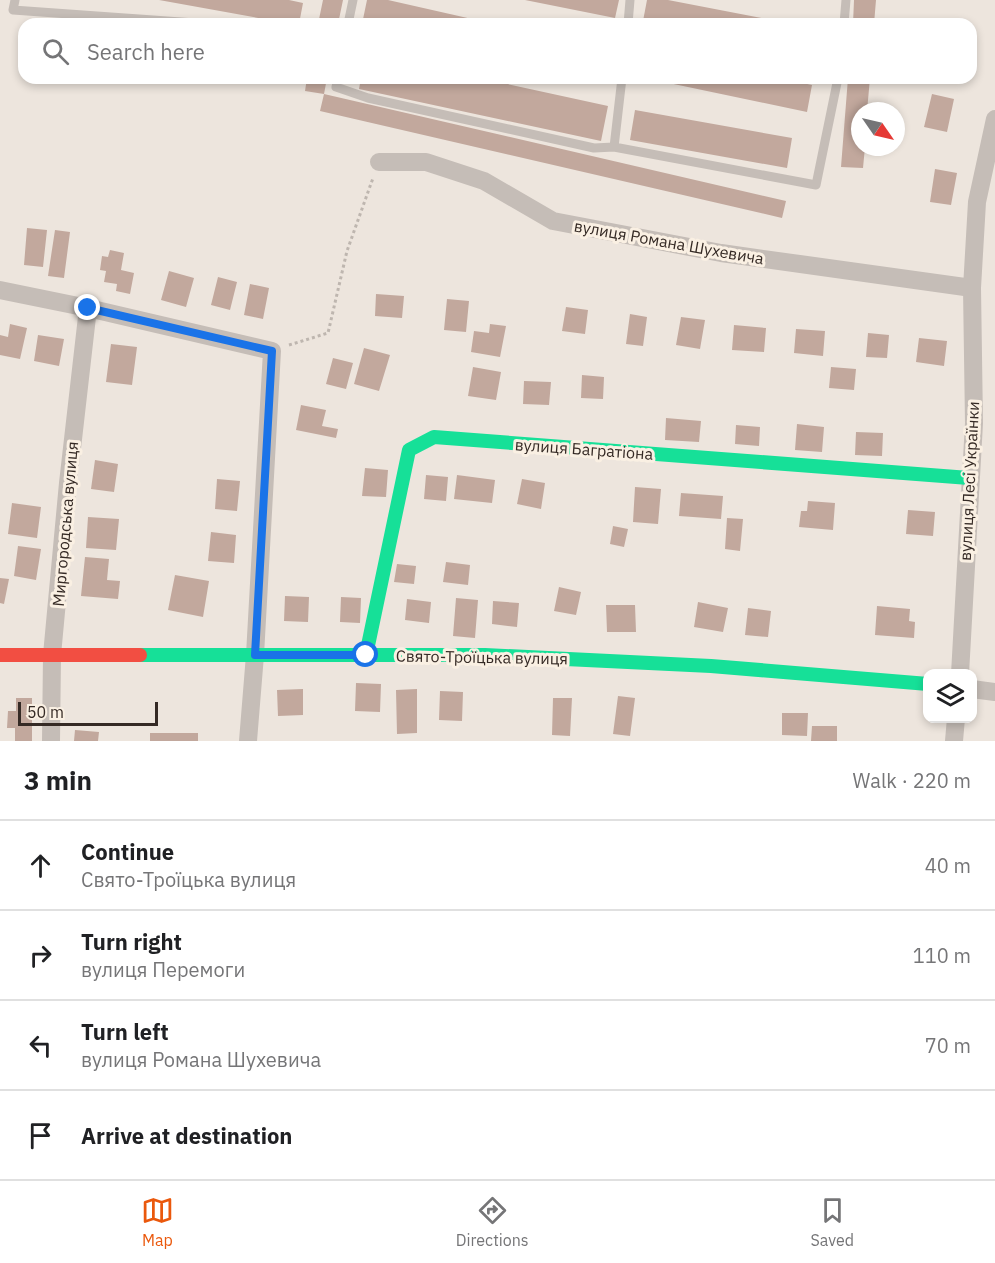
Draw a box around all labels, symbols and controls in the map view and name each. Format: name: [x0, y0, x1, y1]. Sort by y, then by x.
search box: [18, 18, 977, 84]
icon: search: [39, 35, 72, 68]
text: Search here: [87, 37, 205, 66]
north arrow: [851, 102, 905, 156]
street label: вулиця Романа Шухевича: [573, 215, 766, 269]
route end: [74, 294, 100, 320]
street label: вулиця Лесі Українки: [955, 401, 983, 561]
street label: вулиця Багратіона: [514, 434, 654, 464]
street label: Миргородська вулиця: [48, 441, 82, 607]
route start: [352, 641, 378, 667]
street label: Свято-Троїцька вулиця: [396, 645, 568, 669]
map controls: [923, 669, 977, 723]
button: layers: [923, 669, 977, 723]
scale bar: [18, 699, 158, 726]
text: 50 m: [27, 702, 64, 722]
text: 3 min: [24, 763, 92, 797]
text: Walk · 220 m: [853, 767, 971, 794]
text: Continue: [81, 837, 174, 866]
icon: ahead: [24, 849, 57, 882]
text: 40 m: [925, 852, 971, 879]
text: Свято-Троїцька вулиця: [81, 866, 296, 893]
text: Turn right: [81, 927, 182, 956]
icon: right: [24, 939, 57, 972]
text: 110 m: [913, 942, 971, 969]
text: вулиця Перемоги: [81, 956, 245, 983]
text: Turn left: [81, 1017, 169, 1046]
icon: left: [24, 1029, 57, 1062]
text: 70 m: [925, 1032, 971, 1059]
text: вулиця Романа Шухевича: [81, 1046, 321, 1073]
icon: arrive: [24, 1119, 57, 1152]
text: Arrive at destination: [81, 1121, 292, 1150]
tab: Map: [141, 1194, 174, 1250]
tab: Directions: [456, 1194, 529, 1250]
tab: Saved: [811, 1194, 854, 1250]

